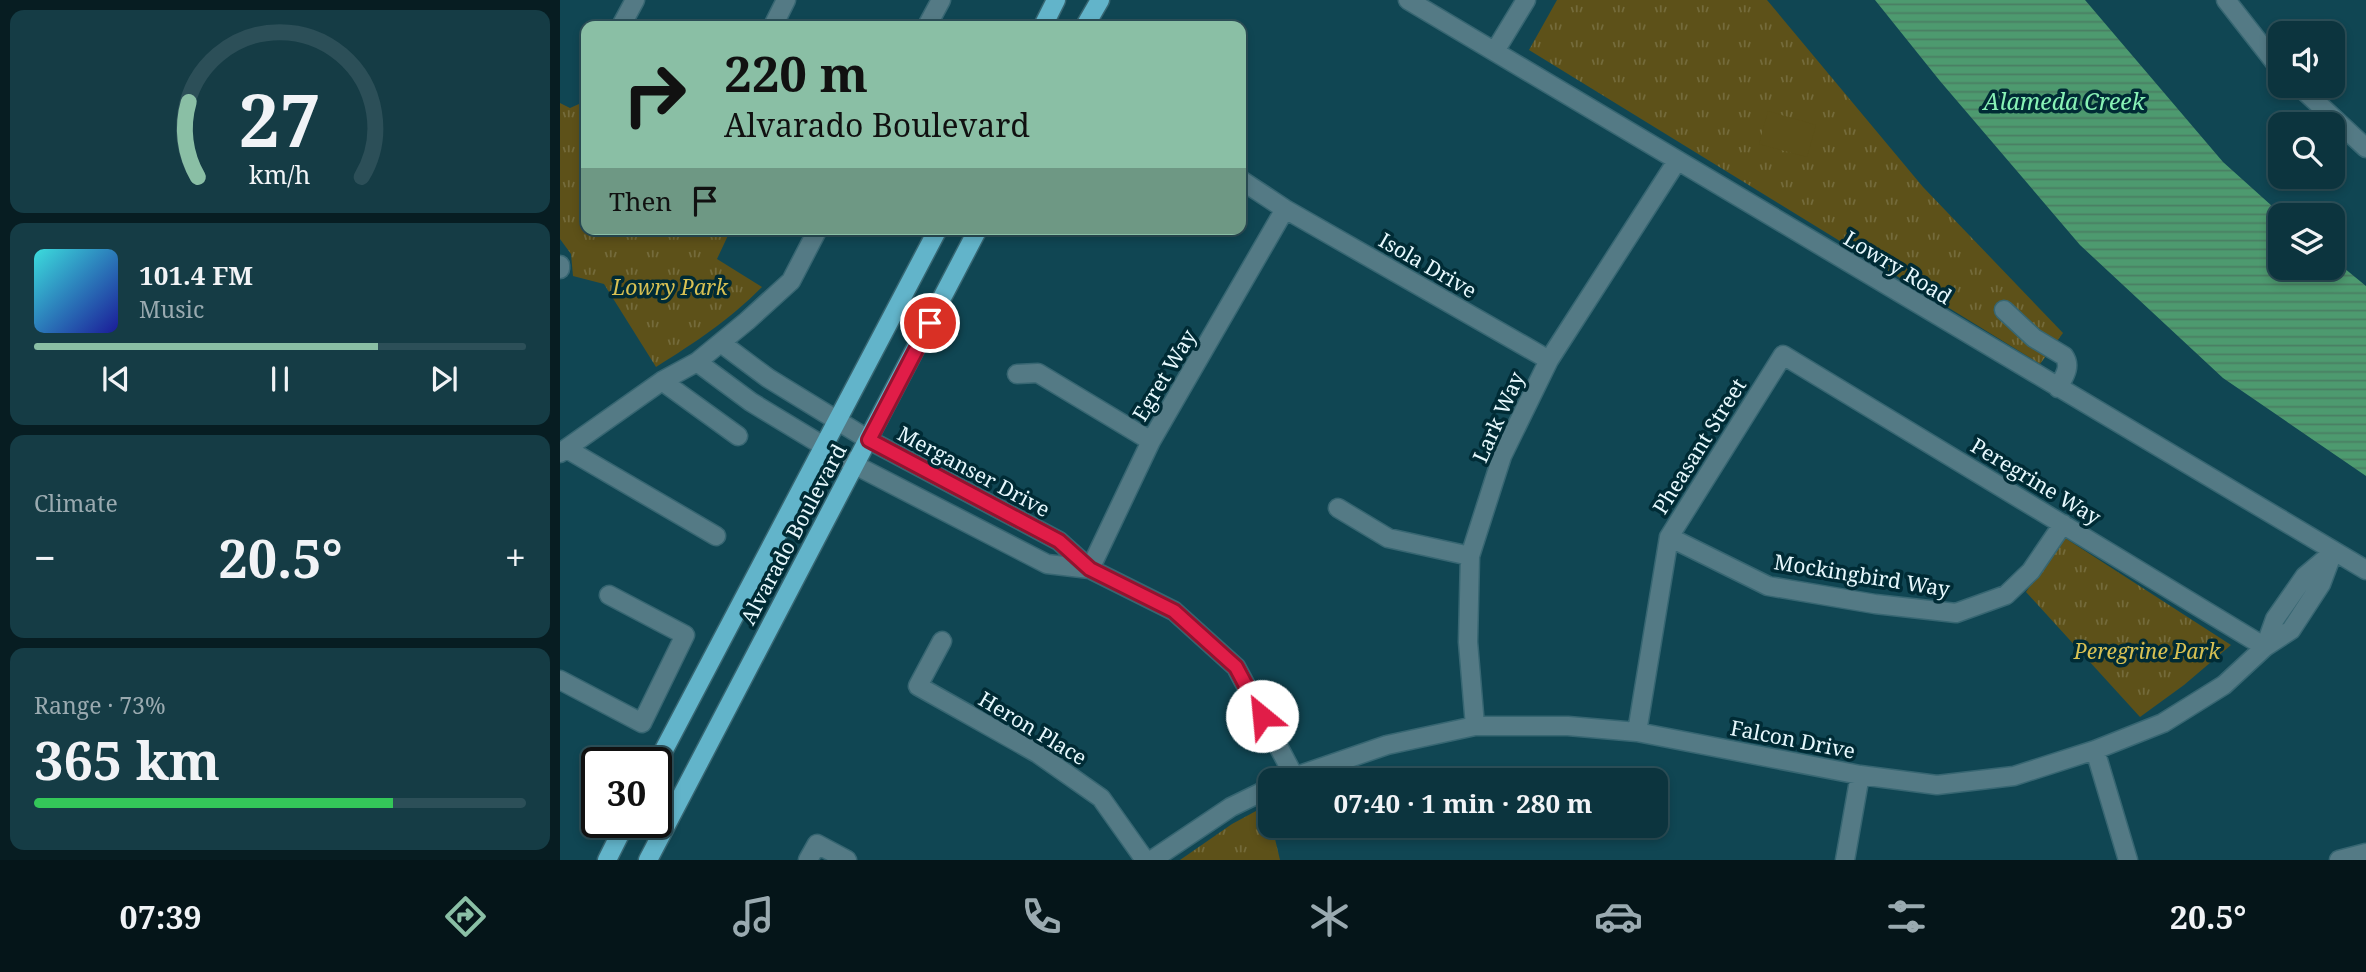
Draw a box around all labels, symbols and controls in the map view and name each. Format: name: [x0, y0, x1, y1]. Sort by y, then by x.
map controls: [2268, 21, 2345, 280]
button: sound: [2268, 21, 2345, 98]
text: 220 m: [724, 40, 868, 106]
icon: right: [609, 49, 700, 140]
text: 27: [239, 70, 321, 169]
water label: Alameda Creek: [1981, 85, 2146, 117]
text: Alvarado Boulevard: [724, 103, 1030, 146]
button: search: [2268, 112, 2345, 189]
text: km/h: [249, 157, 311, 191]
icon: arrive: [686, 182, 724, 220]
text: Then: [609, 183, 672, 219]
button: layers: [2268, 203, 2345, 280]
street label: Lowry Road: [1839, 224, 1957, 310]
street label: Isola Drive: [1374, 226, 1482, 304]
text: 101.4 FM: [139, 257, 253, 293]
park label: Lowry Park: [611, 273, 729, 301]
text: Music: [139, 293, 204, 325]
pin: [900, 293, 960, 353]
icon: arrive: [911, 304, 949, 342]
street label: Egret Way: [1126, 324, 1202, 426]
icon: previous: [97, 360, 135, 398]
icon: pause: [261, 360, 299, 398]
icon: next: [425, 360, 463, 398]
street label: Lark Way: [1466, 367, 1530, 467]
street label: Pheasant Street: [1646, 373, 1752, 519]
street label: Merganser Drive: [893, 419, 1055, 523]
street label: Peregrine Way: [1966, 431, 2106, 531]
street label: Alvarado Boulevard: [734, 439, 853, 629]
text: Climate: [34, 487, 118, 519]
text: 20.5°: [218, 522, 343, 593]
text: −: [34, 531, 56, 583]
text: +: [505, 531, 526, 583]
street label: Mockingbird Way: [1772, 547, 1952, 603]
park label: Peregrine Park: [2073, 637, 2221, 665]
position arrow: [1225, 679, 1299, 753]
street label: Heron Place: [974, 685, 1092, 771]
text: Range · 73%: [34, 689, 166, 721]
street label: Falcon Drive: [1728, 713, 1858, 765]
text: 365 km: [34, 724, 220, 795]
speed limit sign: 30: [581, 747, 672, 838]
text: 07:40 · 1 min · 280 m: [1333, 785, 1593, 821]
icon: directions: [441, 892, 490, 941]
icon: music: [729, 892, 778, 941]
icon: phone: [1017, 892, 1066, 941]
icon: climate: [1305, 892, 1354, 941]
icon: car: [1594, 892, 1643, 941]
icon: filters: [1882, 892, 1931, 941]
text: 07:39: [120, 895, 202, 938]
text: 20.5°: [2170, 895, 2246, 938]

